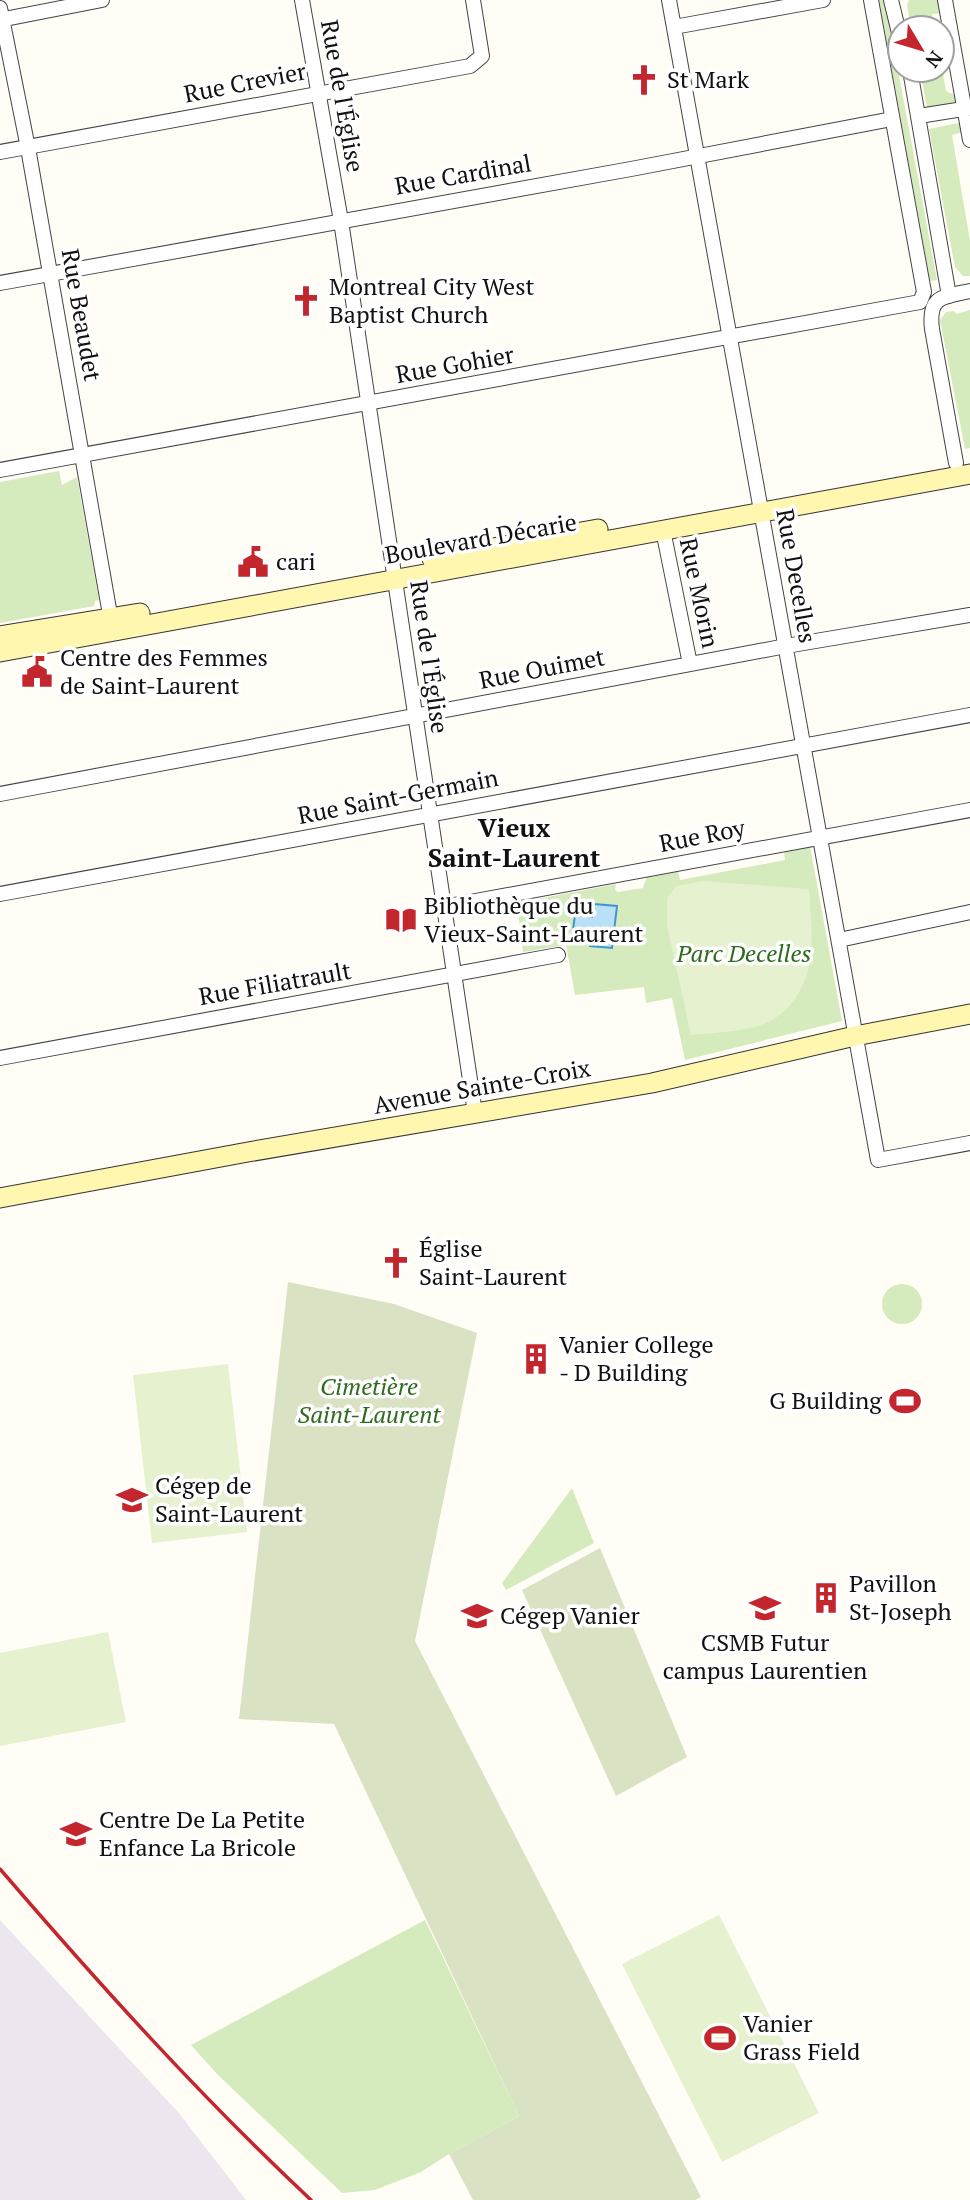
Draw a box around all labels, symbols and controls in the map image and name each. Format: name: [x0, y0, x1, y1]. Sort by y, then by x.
north arrow: [886, 14, 956, 84]
street label: Rue de l'Église: [314, 17, 372, 175]
text: N: [920, 46, 949, 74]
street label: Rue Crevier: [181, 54, 309, 110]
church icon: St Mark: [627, 63, 661, 97]
place label: St Mark: [667, 63, 750, 95]
street label: Rue Cardinal: [392, 146, 534, 202]
street label: Rue Beaudet: [55, 246, 109, 384]
place label: Montreal City West Baptist Church: [329, 270, 535, 330]
church icon: Montreal City West Baptist Church: [289, 284, 323, 318]
street label: Rue Gohier: [393, 338, 517, 390]
street label: Boulevard Décarie: [382, 505, 579, 571]
street label: Rue Decelles: [769, 506, 825, 645]
street label: Rue Morin: [673, 535, 727, 651]
public building icon: cari: [236, 545, 270, 579]
place label: cari: [276, 545, 316, 577]
street label: Rue de l'Église: [403, 578, 457, 735]
street label: Rue Ouimet: [476, 640, 607, 696]
place label: Centre des Femmes de Saint-Laurent: [60, 641, 268, 701]
public building icon: Centre des Femmes de Saint-Laurent: [20, 655, 54, 689]
street label: Rue Saint-Germain: [295, 761, 501, 831]
district label: Vieux Saint-Laurent: [428, 810, 601, 874]
street label: Rue Roy: [656, 811, 748, 859]
place label: Bibliothèque du Vieux-Saint-Laurent: [424, 889, 644, 949]
library icon: Bibliothèque du Vieux-Saint-Laurent: [384, 903, 418, 937]
park label: Parc Decelles: [676, 937, 811, 969]
street label: Rue Filiatrault: [196, 954, 354, 1012]
street label: Avenue Sainte-Croix: [371, 1051, 593, 1121]
place label: Église Saint-Laurent: [419, 1232, 567, 1292]
church icon: Église Saint-Laurent: [379, 1246, 413, 1280]
place label: Vanier College - D Building: [559, 1328, 714, 1388]
building icon: Vanier College - D Building: [519, 1342, 553, 1376]
park label: Cimetière Saint-Laurent: [298, 1370, 441, 1430]
place label: G Building: [769, 1384, 882, 1416]
sports icon: G Building: [888, 1384, 922, 1418]
place label: Cégep de Saint-Laurent: [155, 1469, 303, 1529]
school or university icon: Cégep de Saint-Laurent: [115, 1483, 149, 1517]
place label: Pavillon St-Joseph: [849, 1567, 952, 1627]
building icon: Pavillon St-Joseph: [809, 1581, 843, 1615]
school or university icon: CSMB Futur campus Laurentien: [748, 1591, 782, 1625]
school or university icon: Cégep Vanier: [460, 1599, 494, 1633]
place label: Cégep Vanier: [500, 1599, 641, 1631]
place label: CSMB Futur campus Laurentien: [663, 1626, 867, 1686]
place label: Centre De La Petite Enfance La Bricole: [99, 1803, 305, 1863]
school or university icon: Centre De La Petite Enfance La Bricole: [59, 1817, 93, 1851]
place label: Vanier Grass Field: [743, 2007, 860, 2067]
sports icon: Vanier Grass Field: [703, 2021, 737, 2055]

